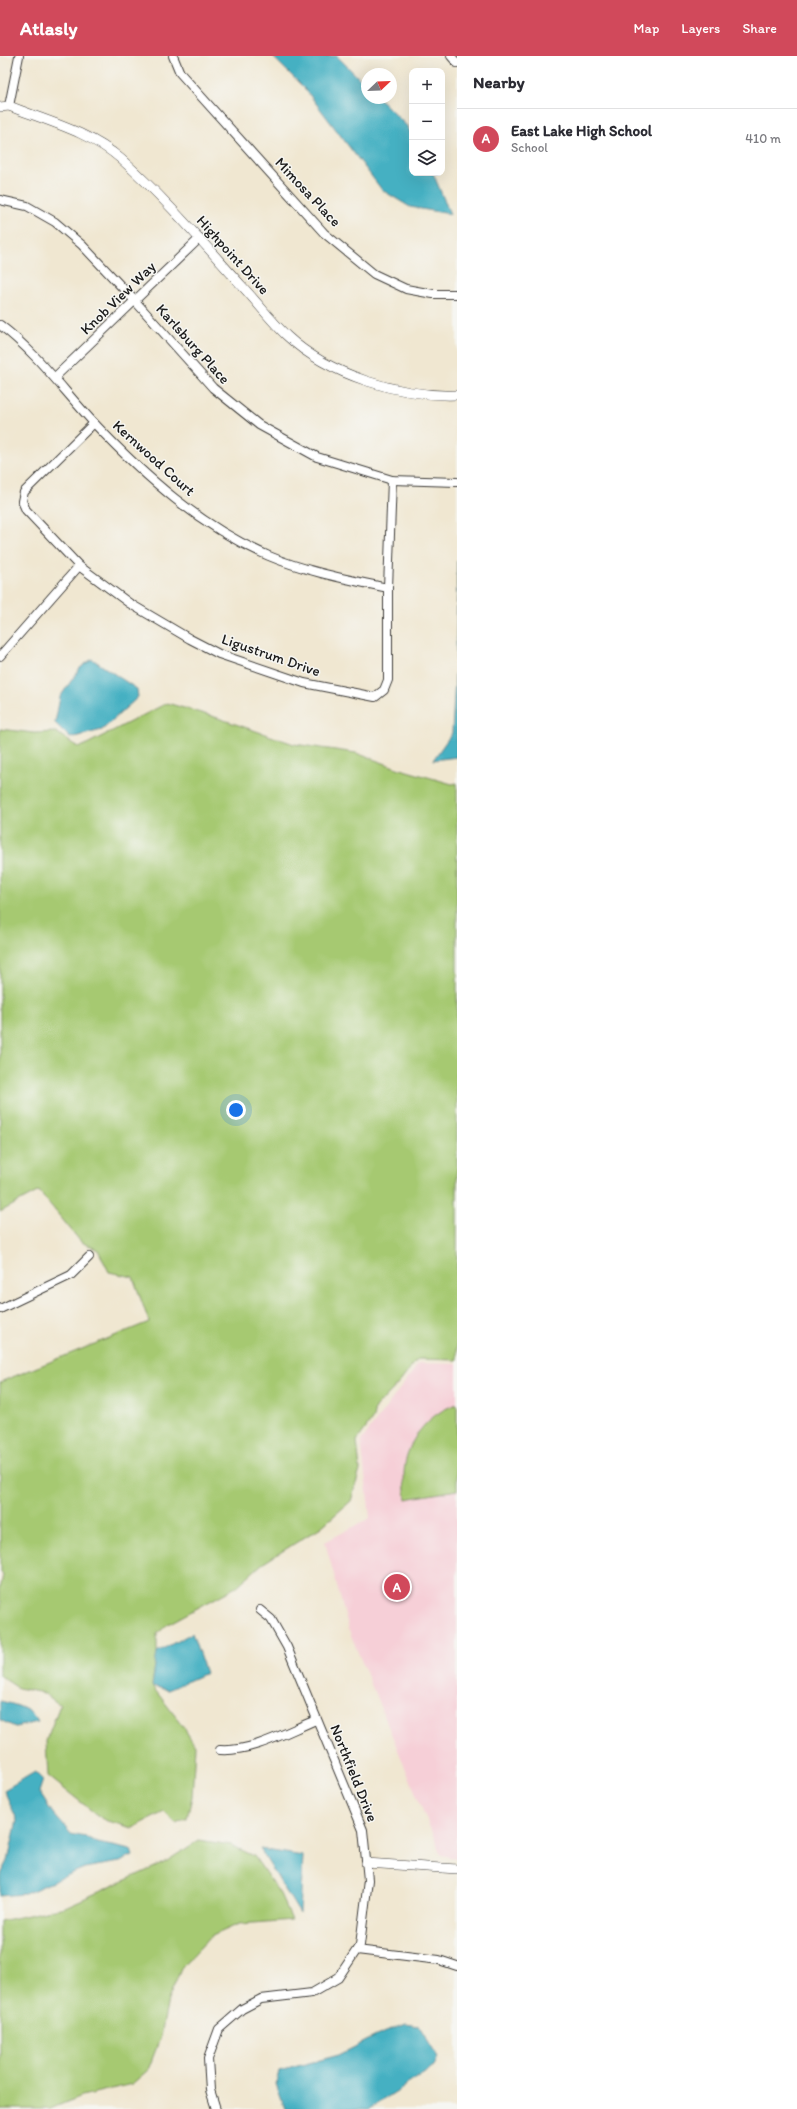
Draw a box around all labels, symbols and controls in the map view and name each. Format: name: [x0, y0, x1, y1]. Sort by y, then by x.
text: Atlasly: [20, 17, 77, 40]
text: Map: [634, 20, 659, 37]
text: Layers: [681, 20, 720, 37]
text: Share: [742, 20, 777, 37]
north arrow: [361, 68, 397, 104]
map controls: [409, 68, 445, 176]
button: +: [409, 68, 445, 104]
text: Nearby: [473, 72, 525, 92]
button: −: [409, 104, 445, 140]
text: East Lake High School: [511, 122, 652, 140]
text: A: [482, 131, 490, 146]
text: 410 m: [745, 131, 781, 146]
button: layers: [409, 140, 445, 176]
text: School: [511, 140, 548, 155]
street label: Mimosa Place: [271, 153, 345, 231]
street label: Highpoint Drive: [193, 212, 273, 298]
street label: Knob View Way: [77, 258, 159, 338]
street label: Karlsburg Place: [152, 300, 234, 388]
street label: Kernwood Court: [109, 416, 199, 500]
street label: Ligustrum Drive: [219, 630, 323, 680]
your location: [226, 1100, 246, 1120]
pin: A: [384, 1572, 410, 1602]
street label: Northfield Drive: [326, 1722, 382, 1824]

